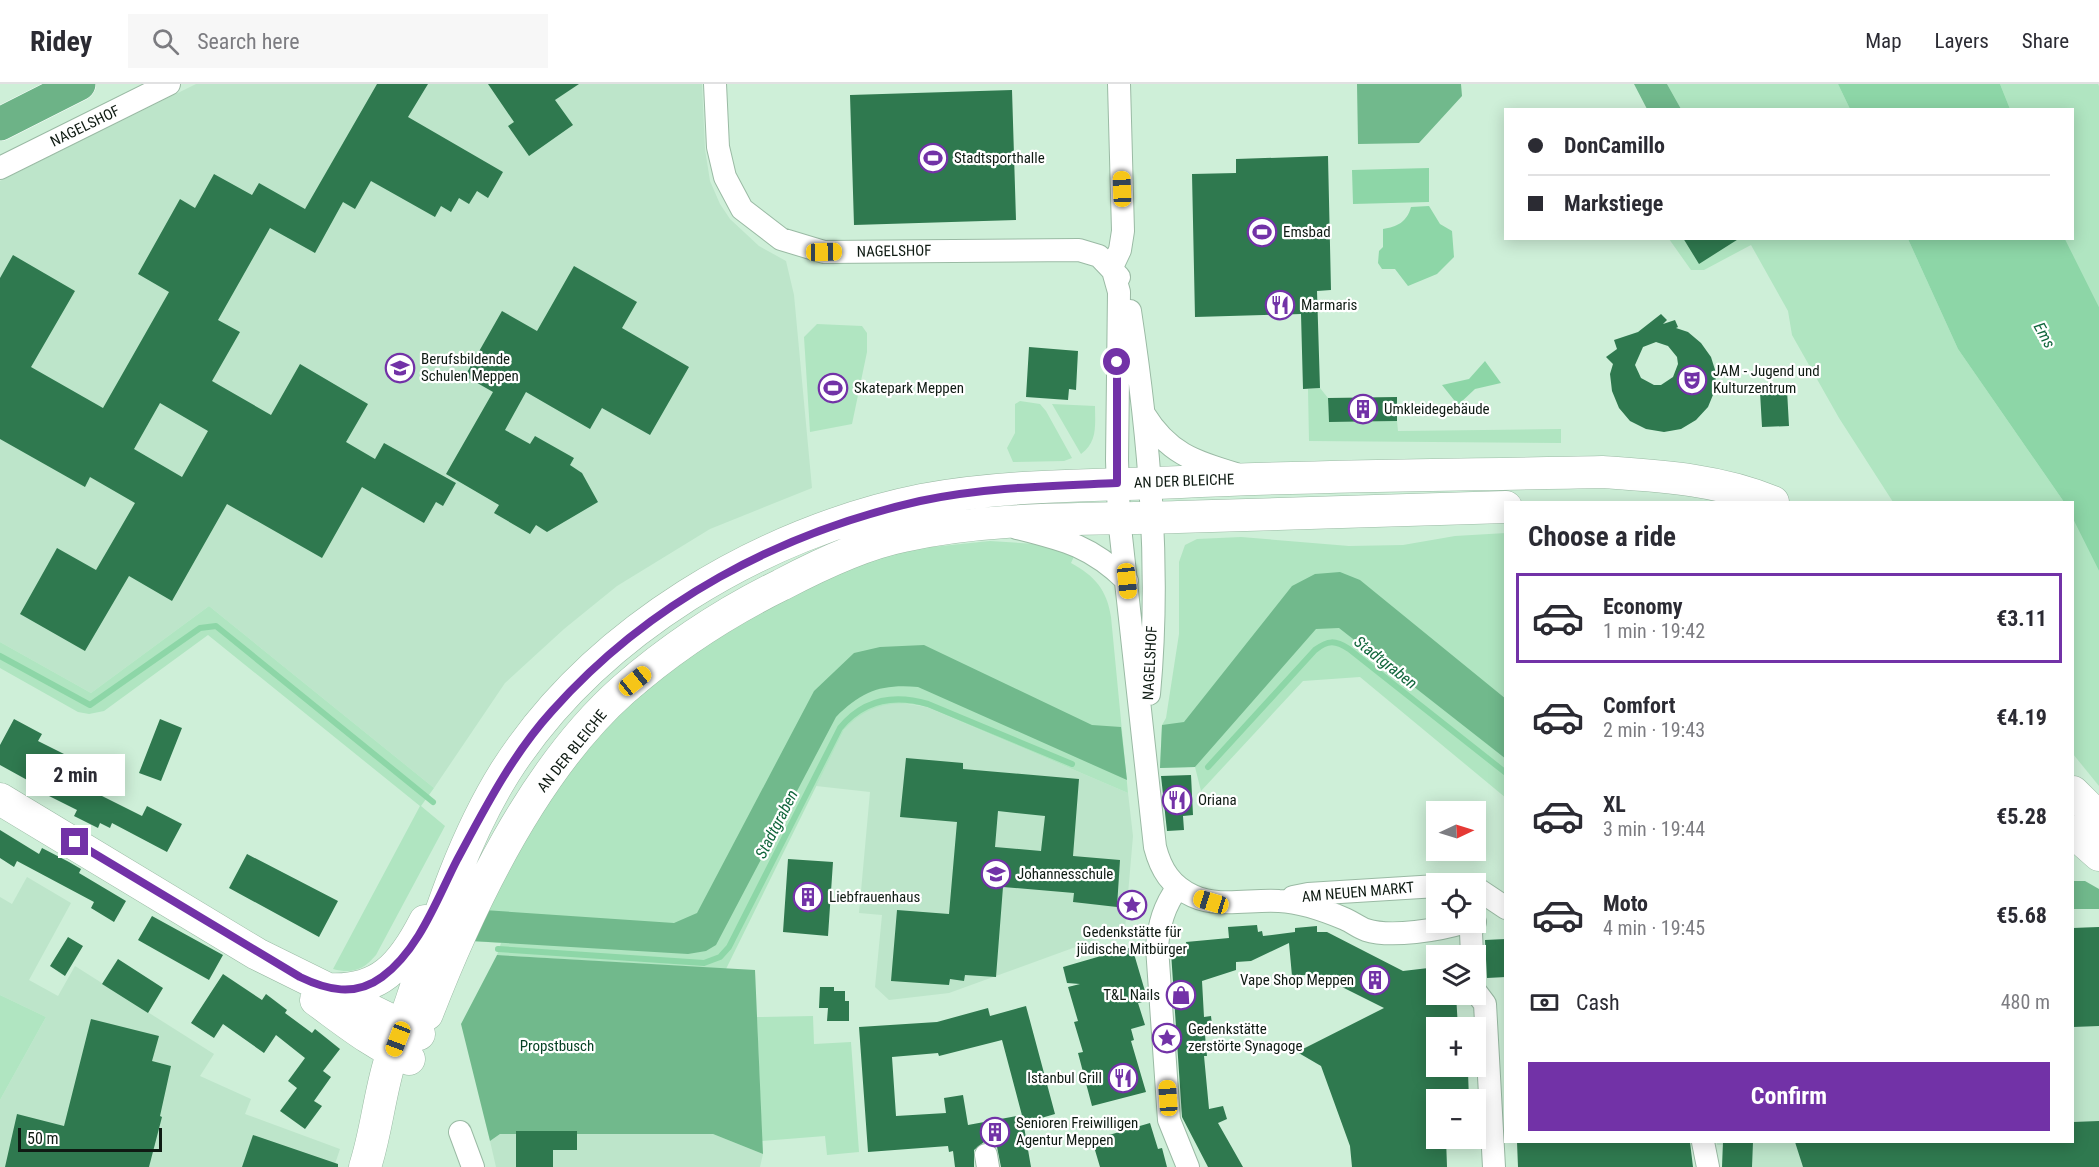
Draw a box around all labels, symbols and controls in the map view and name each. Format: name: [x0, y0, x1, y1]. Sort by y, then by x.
search box: [128, 14, 548, 68]
text: Ridey: [30, 25, 92, 58]
icon: search: [149, 25, 182, 58]
text: Search here: [197, 29, 299, 54]
text: Map: [1865, 29, 1902, 53]
text: Layers: [1935, 29, 1989, 53]
text: Share: [2022, 29, 2069, 53]
street label: NAGELSHOF: [47, 102, 123, 150]
text: DonCamillo: [1564, 133, 1665, 158]
sports icon: Stadtsporthalle: [917, 142, 949, 174]
place label: Stadtsporthalle: [954, 149, 1045, 167]
car: [1112, 171, 1132, 207]
text: Markstiege: [1564, 191, 1663, 216]
sports icon: Emsbad: [1246, 216, 1278, 248]
place label: Emsbad: [1283, 223, 1331, 241]
street label: NAGELSHOF: [856, 241, 932, 261]
car: [806, 243, 842, 261]
restaurant icon: Marmaris: [1264, 289, 1296, 321]
place label: Marmaris: [1301, 296, 1358, 314]
water label: Ems: [2030, 319, 2059, 351]
route start: [1103, 348, 1130, 375]
place label: Berufsbildende Schulen Meppen: [421, 350, 519, 385]
school or university icon: Berufsbildende Schulen Meppen: [384, 352, 416, 384]
place label: JAM - Jugend und Kulturzentrum: [1713, 362, 1820, 397]
theatre icon: JAM - Jugend und Kulturzentrum: [1676, 364, 1708, 396]
sports icon: Skatepark Meppen: [817, 372, 849, 404]
place label: Skatepark Meppen: [854, 379, 964, 397]
building icon: Umkleidegebäude: [1347, 393, 1379, 425]
place label: Umkleidegebäude: [1384, 400, 1490, 418]
street label: AN DER BLEICHE: [1133, 470, 1235, 492]
text: Choose a ride: [1528, 521, 1676, 553]
car: [1116, 562, 1138, 600]
icon: car: [1531, 591, 1585, 645]
text: Economy: [1603, 594, 1683, 619]
text: €3.11: [1996, 606, 2047, 631]
text: 1 min · 19:42: [1603, 619, 1705, 643]
street label: NAGELSHOF: [1139, 625, 1161, 701]
water label: Stadtgraben: [1351, 632, 1421, 693]
car: [615, 663, 655, 699]
icon: car: [1531, 690, 1585, 744]
text: Comfort: [1603, 693, 1676, 718]
text: €4.19: [1996, 705, 2047, 730]
street label: AN DER BLEICHE: [533, 706, 611, 796]
text: 2 min · 19:43: [1603, 718, 1705, 742]
callout: 2 min: [26, 755, 124, 797]
text: 2 min: [53, 763, 98, 787]
restaurant icon: Oriana: [1161, 784, 1193, 816]
water label: Stadtgraben: [751, 787, 802, 862]
icon: car: [1531, 789, 1585, 843]
place label: Oriana: [1198, 791, 1237, 809]
text: XL: [1603, 792, 1626, 817]
north arrow: [1426, 801, 1486, 861]
map controls: [1426, 801, 1486, 1149]
text: €5.28: [1996, 804, 2047, 829]
text: 3 min · 19:44: [1603, 817, 1705, 841]
route end: [61, 828, 88, 855]
school or university icon: Johannesschule: [980, 858, 1012, 890]
place label: Johannesschule: [1017, 865, 1113, 883]
button: locate: [1426, 873, 1486, 933]
street label: AM NEUEN MARKT: [1301, 878, 1415, 906]
building icon: Liebfrauenhaus: [792, 881, 824, 913]
place label: Liebfrauenhaus: [829, 888, 920, 906]
car: [1191, 888, 1231, 916]
icon: car: [1531, 888, 1585, 942]
place icon: Gedenkstätte für jüdische Mitbürger: [1116, 889, 1148, 921]
text: Moto: [1603, 891, 1648, 916]
text: €5.68: [1996, 903, 2047, 928]
text: 4 min · 19:45: [1603, 916, 1705, 940]
place label: Gedenkstätte für jüdische Mitbürger: [1076, 923, 1188, 958]
button: layers: [1426, 945, 1486, 1005]
building icon: Vape Shop Meppen: [1359, 964, 1391, 996]
place label: Vape Shop Meppen: [1240, 971, 1354, 989]
shop icon: T&L Nails: [1165, 979, 1197, 1011]
place label: T&L Nails: [1103, 986, 1160, 1004]
icon: cash: [1528, 986, 1561, 1019]
text: Cash: [1576, 990, 1620, 1015]
text: 480 m: [2001, 990, 2050, 1014]
button: +: [1426, 1017, 1486, 1077]
car: [383, 1019, 413, 1059]
place label: Gedenkstätte zerstörte Synagoge: [1188, 1020, 1302, 1055]
place icon: Gedenkstätte zerstörte Synagoge: [1151, 1022, 1183, 1054]
park label: Propstbusch: [520, 1037, 594, 1055]
restaurant icon: Istanbul Grill: [1107, 1062, 1139, 1094]
button: Confirm: [1528, 1062, 2050, 1131]
place label: Istanbul Grill: [1027, 1069, 1102, 1087]
car: [1158, 1079, 1178, 1117]
button: −: [1426, 1089, 1486, 1149]
place label: Senioren Freiwilligen Agentur Meppen: [1016, 1114, 1138, 1149]
building icon: Senioren Freiwilligen Agentur Meppen: [979, 1116, 1011, 1148]
scale bar: [18, 1125, 162, 1152]
text: 50 m: [27, 1129, 59, 1148]

